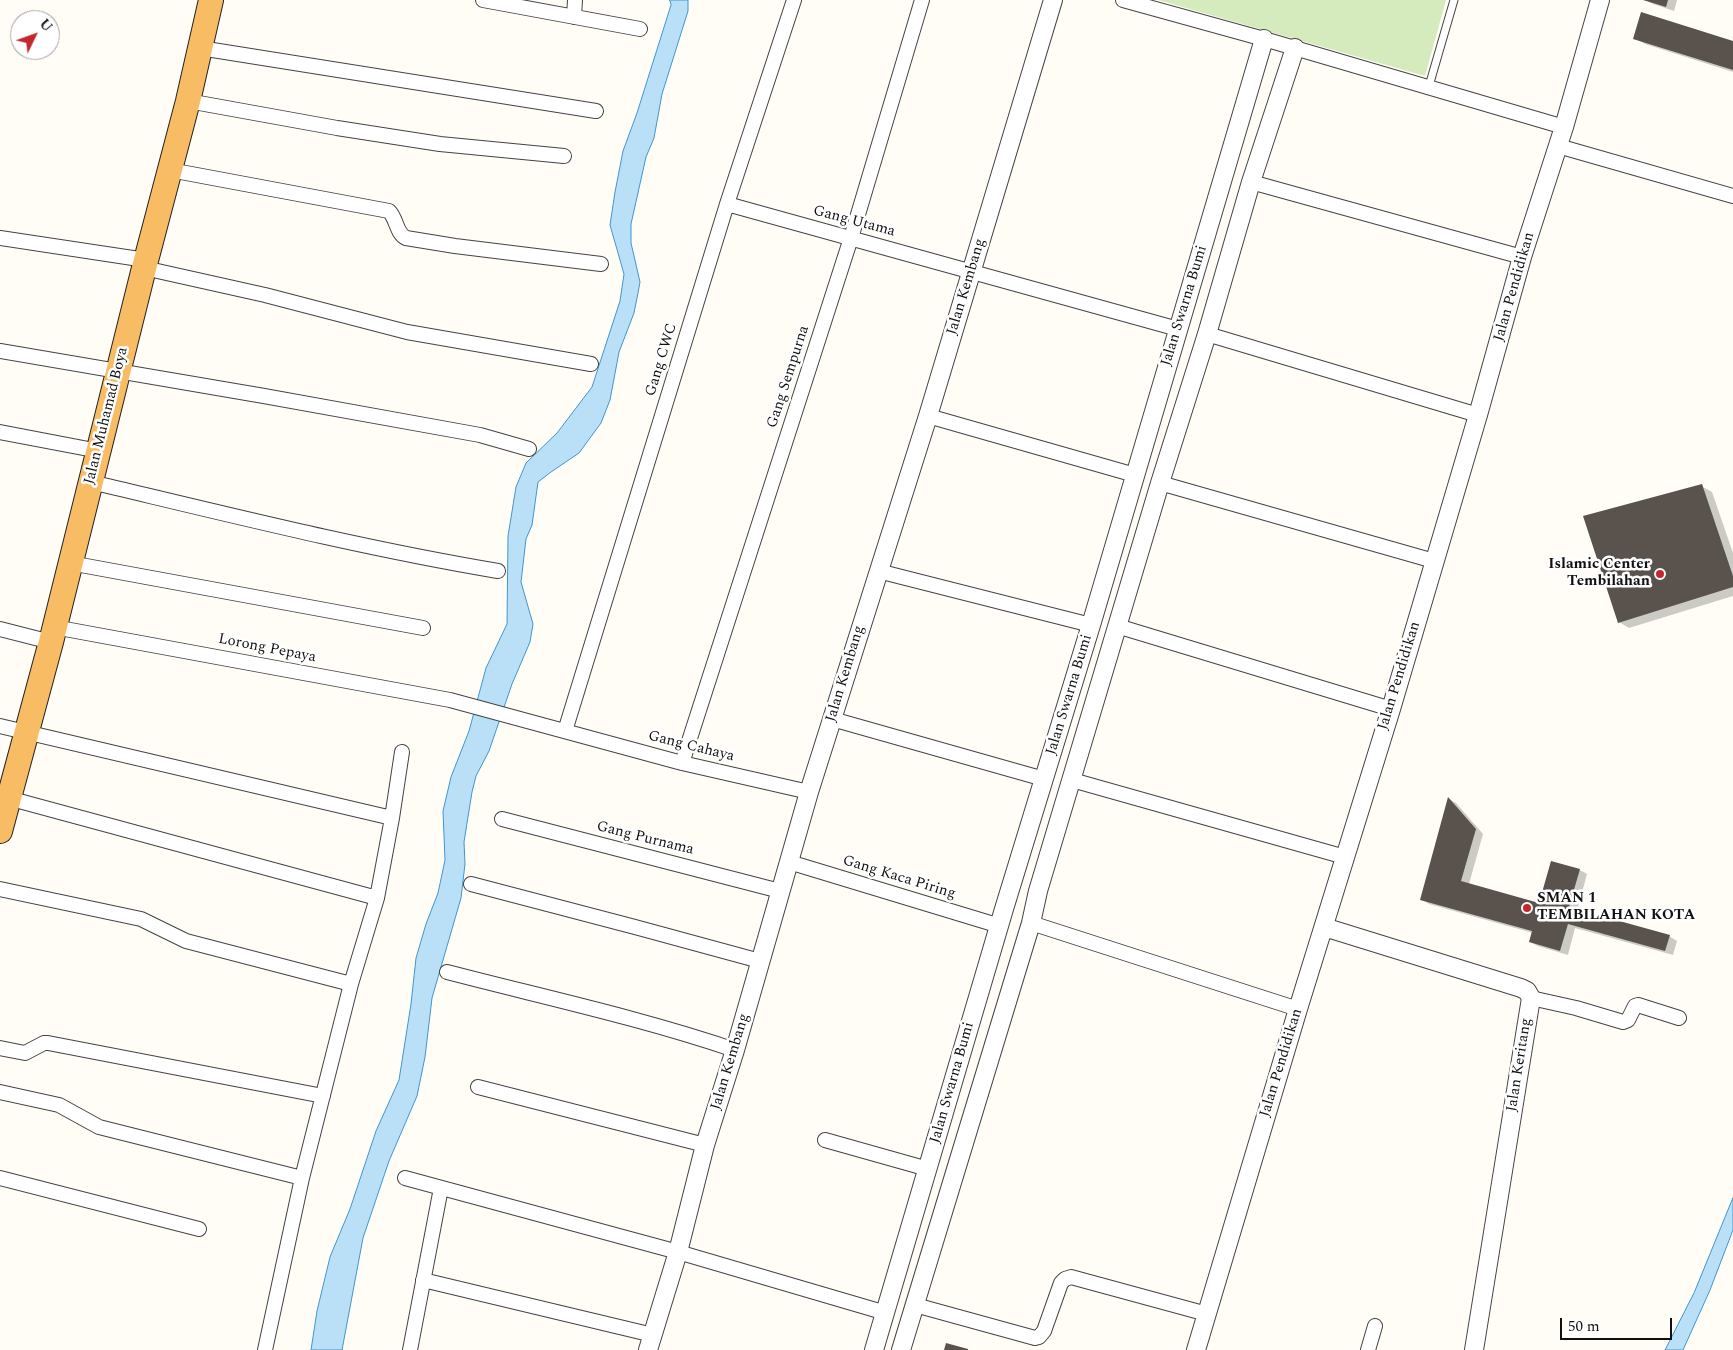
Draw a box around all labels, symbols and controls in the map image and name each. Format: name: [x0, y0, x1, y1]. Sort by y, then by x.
north arrow: [10, 10, 60, 60]
text: U: [34, 14, 57, 37]
street label: Gang Utama: [811, 202, 897, 242]
street label: Jalan Pendidikan: [1491, 230, 1539, 344]
street label: Jalan Kembang: [944, 237, 990, 337]
street label: Jalan Swarna Bumi: [1158, 243, 1212, 369]
street label: Gang CWC: [642, 321, 682, 399]
street label: Gang Sempurna: [764, 323, 814, 431]
street label: Jalan Muhamad Boya: [81, 346, 133, 486]
place label: Islamic Center Tembilahan: [1548, 556, 1650, 591]
marker: Islamic Center Tembilahan: [1654, 568, 1666, 580]
street label: Jalan Pendidikan: [1375, 620, 1425, 732]
street label: Jalan Kembang: [823, 624, 869, 724]
street label: Lorong Pepaya: [217, 631, 317, 667]
street label: Jalan Swarna Bumi: [1043, 632, 1097, 758]
street label: Gang Cahaya: [646, 728, 736, 766]
street label: Gang Purnama: [595, 818, 695, 860]
street label: Gang Kaca Piring: [840, 852, 958, 904]
place label: SMAN 1 TEMBILAHAN KOTA: [1537, 890, 1695, 925]
marker: SMAN 1 TEMBILAHAN KOTA: [1521, 902, 1533, 914]
street label: Jalan Pendidikan: [1257, 1007, 1307, 1119]
street label: Jalan Kembang: [708, 1012, 754, 1112]
street label: Jalan Keritang: [1504, 1017, 1536, 1113]
street label: Jalan Swarna Bumi: [927, 1020, 979, 1146]
scale bar: [1563, 1308, 1676, 1340]
text: 50 m: [1568, 1315, 1600, 1338]

